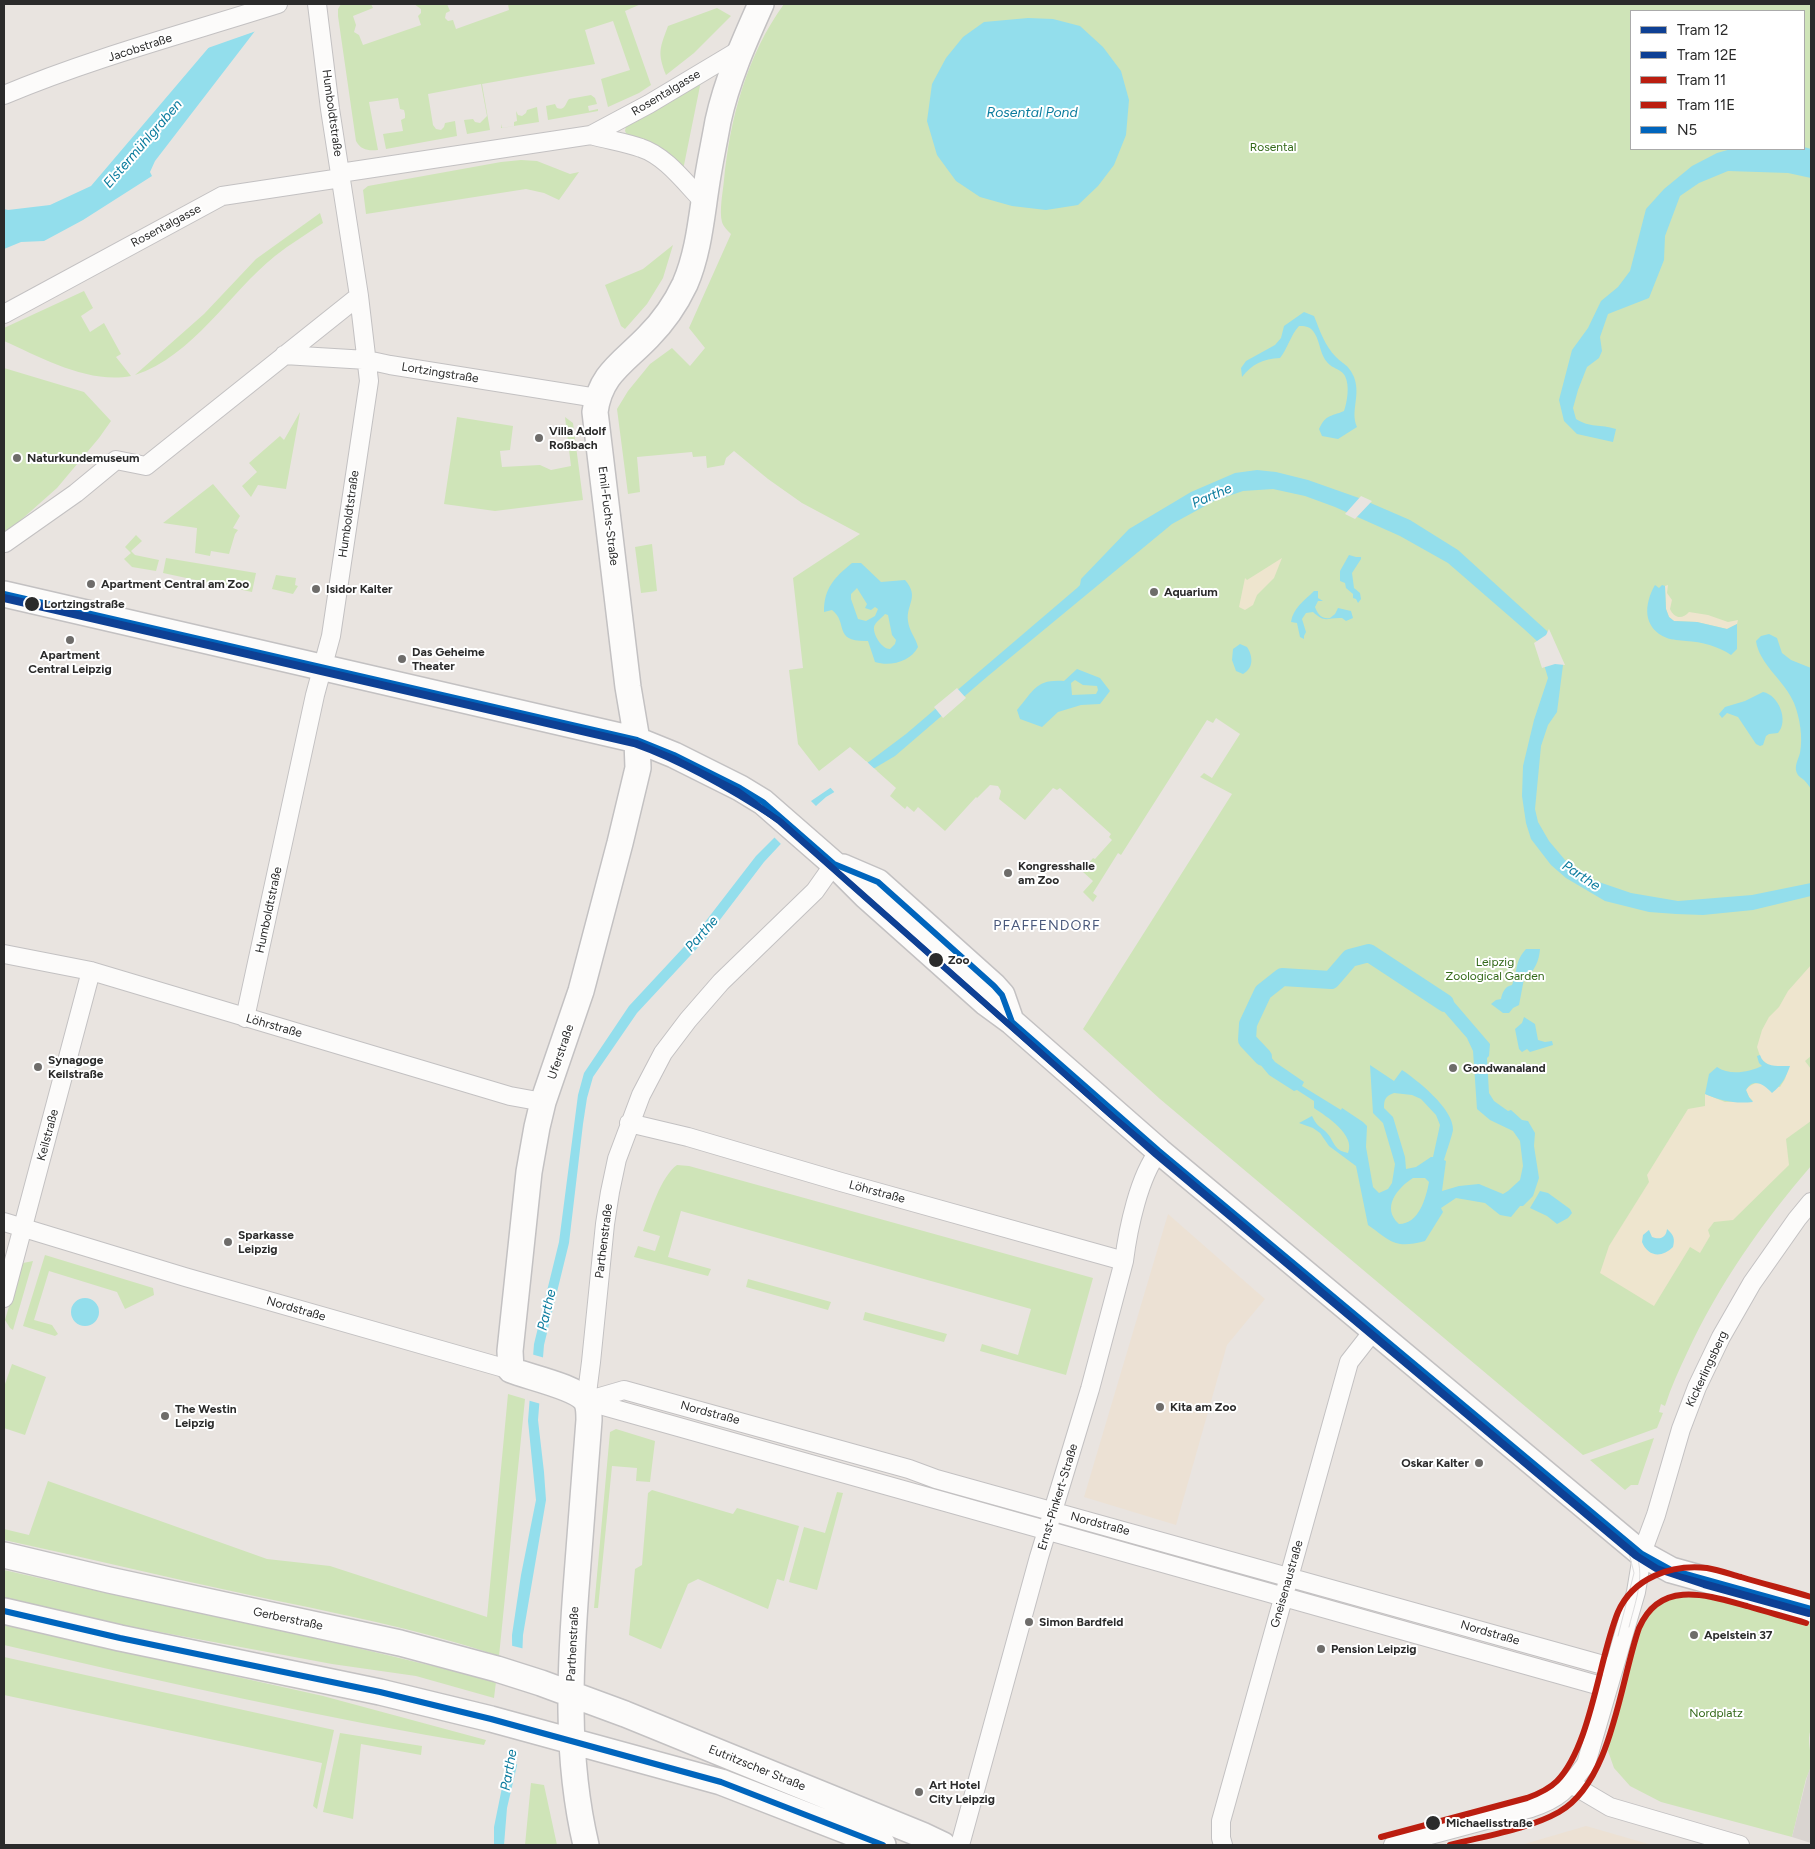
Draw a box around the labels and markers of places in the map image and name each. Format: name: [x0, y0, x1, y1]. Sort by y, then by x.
place label: Villa Adolf Roßbach: [549, 424, 606, 452]
marker: Villa Adolf Roßbach: [533, 432, 545, 444]
place label: Naturkundemuseum: [27, 451, 140, 465]
marker: Naturkundemuseum: [11, 452, 23, 464]
place label: Apartment Central am Zoo: [101, 577, 249, 591]
marker: Apartment Central am Zoo: [85, 578, 97, 590]
place label: Isidor Kalter: [326, 582, 393, 596]
marker: Isidor Kalter: [310, 583, 322, 595]
place label: Aquarium: [1164, 585, 1218, 599]
marker: Aquarium: [1148, 586, 1160, 598]
marker: Lortzingstraße: [23, 595, 41, 613]
place label: Lortzingstraße: [44, 597, 125, 611]
marker: Apartment Central Leipzig: [64, 634, 76, 646]
place label: Das Geheime Theater: [412, 645, 485, 673]
place label: Apartment Central Leipzig: [28, 648, 112, 676]
marker: Das Geheime Theater: [396, 653, 408, 665]
place label: Kongresshalle am Zoo: [1018, 859, 1095, 887]
marker: Kongresshalle am Zoo: [1002, 867, 1014, 879]
marker: Zoo: [927, 951, 945, 969]
place label: Zoo: [948, 953, 970, 967]
place label: Synagoge Keilstraße: [48, 1053, 103, 1081]
marker: Synagoge Keilstraße: [32, 1061, 44, 1073]
place label: Gondwanaland: [1463, 1061, 1546, 1075]
marker: Gondwanaland: [1447, 1062, 1459, 1074]
place label: Sparkasse Leipzig: [238, 1228, 294, 1256]
marker: Sparkasse Leipzig: [222, 1236, 234, 1248]
place label: Kita am Zoo: [1170, 1400, 1236, 1414]
marker: Kita am Zoo: [1154, 1401, 1166, 1413]
place label: The Westin Leipzig: [175, 1402, 237, 1430]
marker: The Westin Leipzig: [159, 1410, 171, 1422]
place label: Oskar Kalter: [1401, 1456, 1469, 1470]
marker: Oskar Kalter: [1473, 1457, 1485, 1469]
place label: Simon Bardfeld: [1039, 1615, 1123, 1629]
marker: Simon Bardfeld: [1023, 1616, 1035, 1628]
place label: Apelstein 37: [1704, 1628, 1772, 1642]
marker: Apelstein 37: [1688, 1629, 1700, 1641]
place label: Pension Leipzig: [1331, 1642, 1416, 1656]
marker: Pension Leipzig: [1315, 1643, 1327, 1655]
place label: Art Hotel City Leipzig: [929, 1778, 995, 1806]
marker: Art Hotel City Leipzig: [913, 1786, 925, 1798]
marker: Michaelisstraße: [1424, 1814, 1442, 1832]
place label: Michaelisstraße: [1446, 1816, 1533, 1830]

